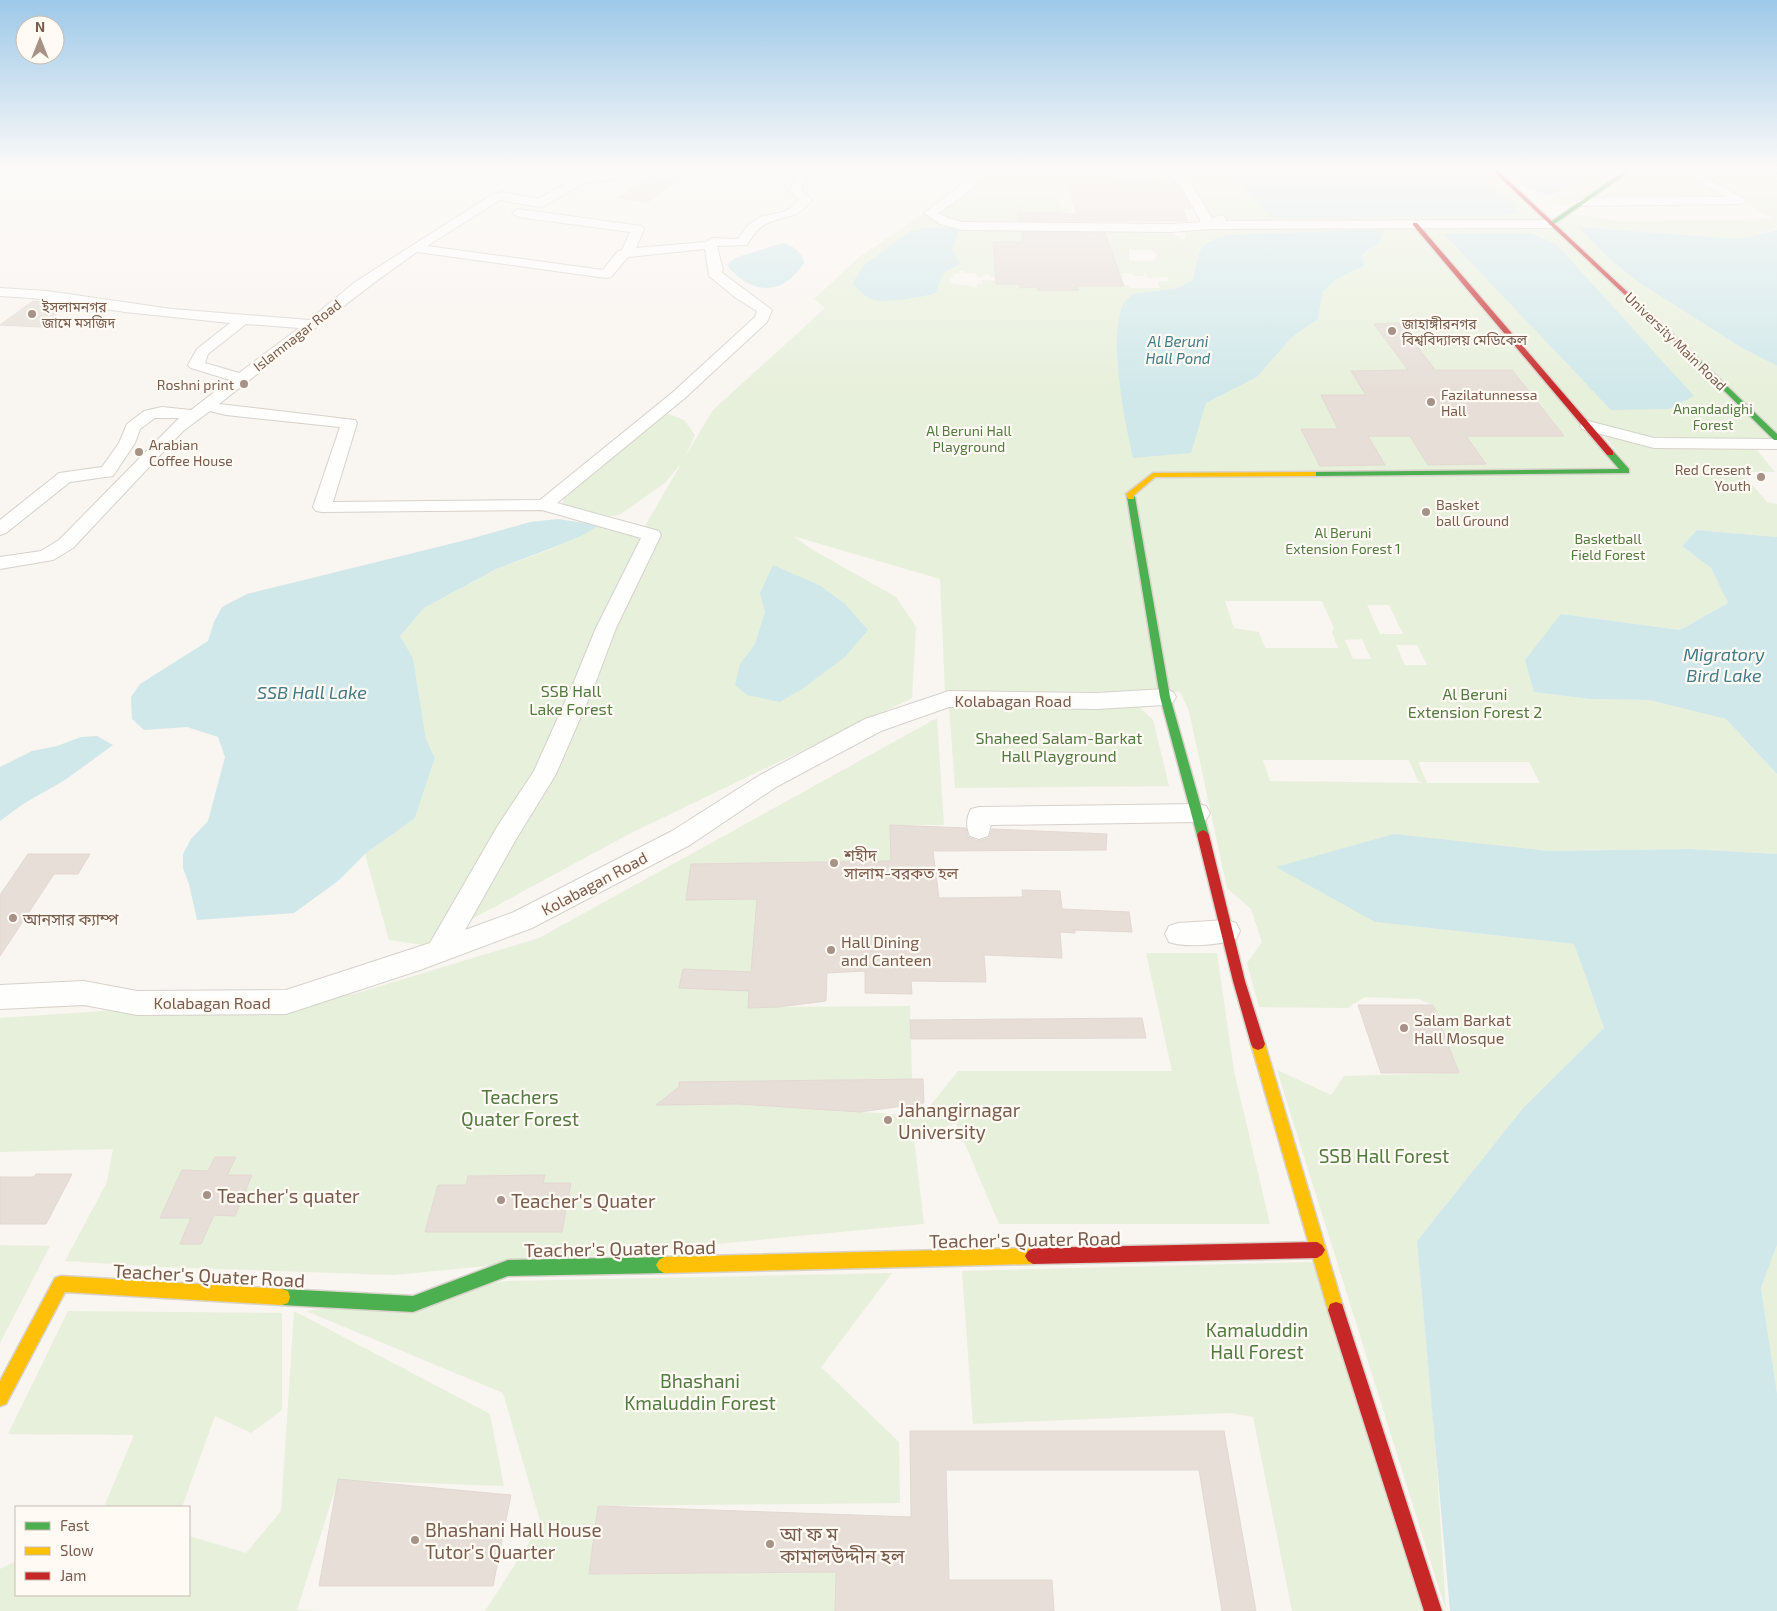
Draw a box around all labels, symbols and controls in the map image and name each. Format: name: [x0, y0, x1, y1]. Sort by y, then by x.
north arrow: [15, 15, 65, 65]
text: N: [35, 18, 45, 35]
street label: University Main Road: [1622, 288, 1730, 394]
street label: Islamnagar Road: [250, 295, 344, 375]
place label: ইসলামনগর জামে মসজিদ: [41, 298, 116, 331]
marker: ইসলামনগর জামে মসজিদ: [26, 308, 38, 320]
place label: জাহাঙ্গীরনগর বিশ্ববিদ্যালয় মেডিকেল: [1401, 315, 1528, 348]
marker: জাহাঙ্গীরনগর বিশ্ববিদ্যালয় মেডিকেল: [1386, 325, 1398, 337]
water label: Al Beruni Hall Pond: [1146, 332, 1211, 367]
place label: Roshni print: [157, 376, 234, 393]
marker: Roshni print: [238, 378, 250, 390]
place label: Fazilatunnessa Hall: [1441, 386, 1537, 419]
marker: Fazilatunnessa Hall: [1425, 396, 1437, 408]
park label: Anandadighi Forest: [1673, 400, 1753, 433]
park label: Al Beruni Hall Playground: [926, 422, 1013, 455]
place label: Arabian Coffee House: [149, 436, 233, 469]
marker: Arabian Coffee House: [133, 446, 145, 458]
place label: Red Cresent Youth: [1675, 461, 1751, 494]
marker: Red Cresent Youth: [1755, 471, 1767, 483]
place label: Basket ball Ground: [1436, 496, 1509, 529]
marker: Basket ball Ground: [1420, 506, 1432, 518]
park label: Al Beruni Extension Forest 1: [1285, 524, 1401, 557]
park label: Basketball Field Forest: [1571, 530, 1645, 563]
water label: Migratory Bird Lake: [1683, 643, 1765, 686]
water label: SSB Hall Lake: [257, 681, 367, 703]
park label: SSB Hall Lake Forest: [529, 681, 613, 718]
park label: Al Beruni Extension Forest 2: [1408, 684, 1542, 721]
street label: Kolabagan Road: [954, 691, 1072, 710]
park label: Shaheed Salam-Barkat Hall Playground: [976, 728, 1142, 765]
place label: শহীদ সালাম-বরকত হল: [843, 845, 959, 882]
street label: Kolabagan Road: [538, 847, 650, 919]
marker: শহীদ সালাম-বরকত হল: [828, 857, 840, 869]
place label: আনসার ক্যাম্প: [22, 909, 119, 928]
marker: আনসার ক্যাম্প: [7, 912, 19, 924]
place label: Hall Dining and Canteen: [841, 932, 932, 969]
marker: Hall Dining and Canteen: [825, 944, 837, 956]
street label: Kolabagan Road: [153, 993, 271, 1012]
place label: Salam Barkat Hall Mosque: [1414, 1010, 1511, 1047]
marker: Salam Barkat Hall Mosque: [1398, 1022, 1410, 1034]
park label: Teachers Quater Forest: [461, 1085, 579, 1130]
place label: Jahangirnagar University: [898, 1098, 1021, 1143]
marker: Jahangirnagar University: [882, 1114, 894, 1126]
park label: SSB Hall Forest: [1319, 1144, 1449, 1167]
place label: Teacher's quater: [217, 1184, 360, 1207]
marker: Teacher's quater: [201, 1189, 213, 1201]
place label: Teacher's Quater: [511, 1189, 656, 1212]
marker: Teacher's Quater: [495, 1194, 507, 1206]
street label: Teacher's Quater Road: [929, 1226, 1121, 1252]
street label: Teacher's Quater Road: [524, 1235, 716, 1261]
street label: Teacher's Quater Road: [112, 1258, 306, 1292]
park label: Kamaluddin Hall Forest: [1206, 1318, 1308, 1363]
park label: Bhashani Kmaluddin Forest: [624, 1369, 776, 1414]
legend: [15, 1506, 190, 1596]
text: Fast: [60, 1516, 90, 1534]
place label: Bhashani Hall House Tutor's Quarter: [425, 1518, 602, 1563]
place label: আ ফ ম কামালউদ্দীন হল: [779, 1522, 906, 1567]
marker: Bhashani Hall House Tutor's Quarter: [409, 1534, 421, 1546]
marker: আ ফ ম কামালউদ্দীন হল: [764, 1538, 776, 1550]
text: Slow: [60, 1541, 94, 1559]
text: Jam: [60, 1566, 86, 1584]

